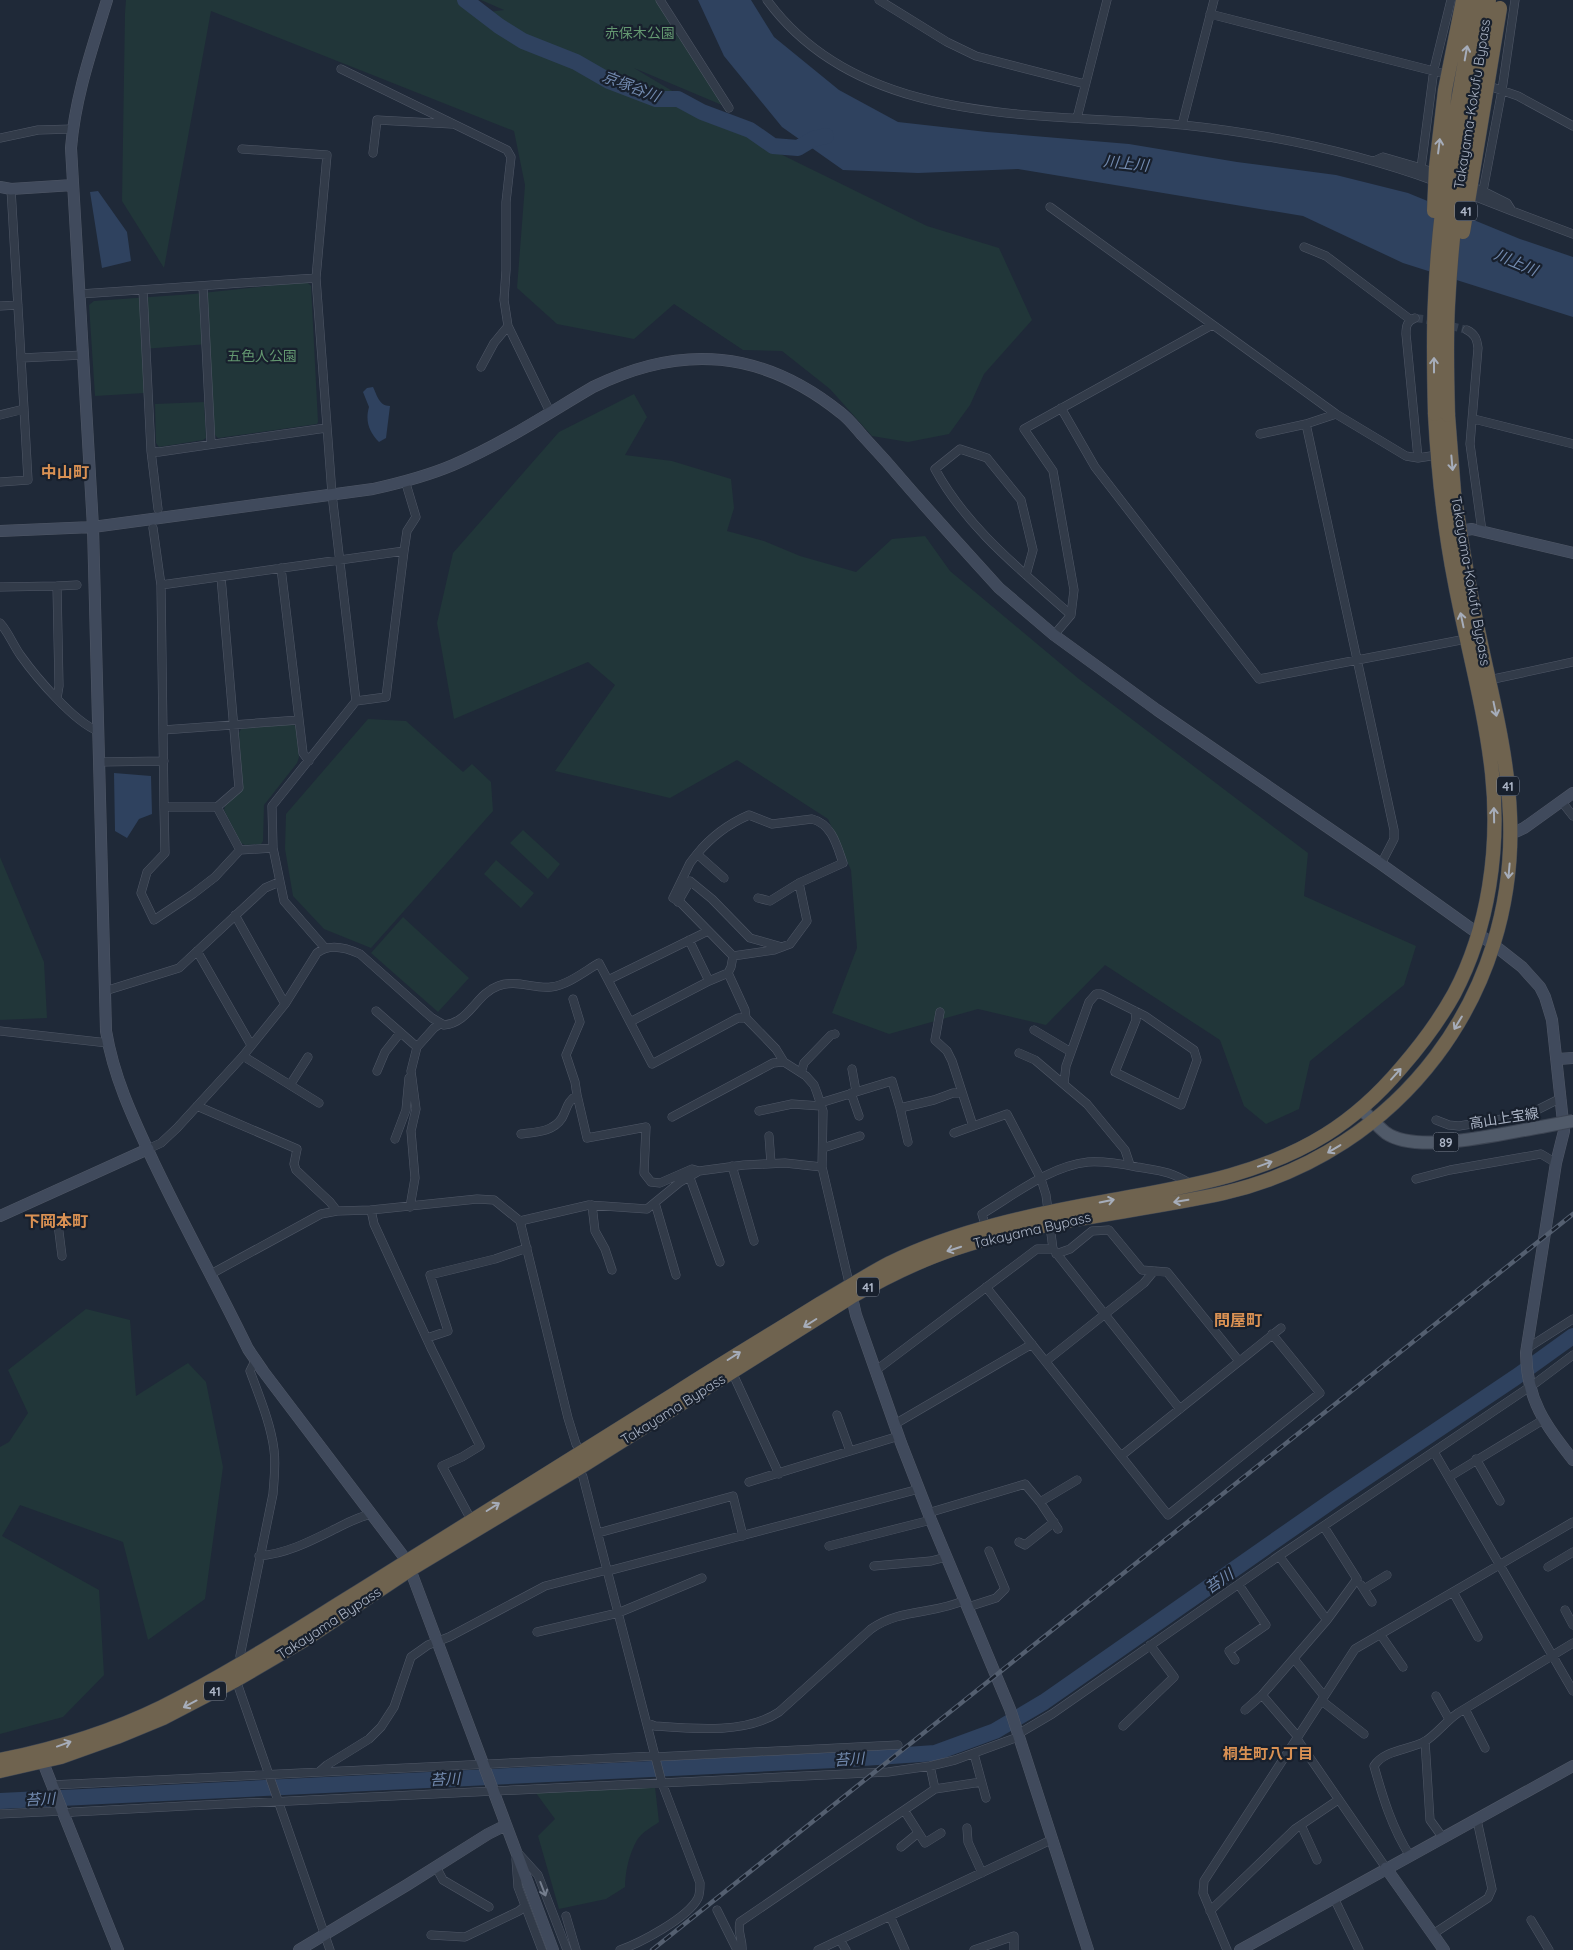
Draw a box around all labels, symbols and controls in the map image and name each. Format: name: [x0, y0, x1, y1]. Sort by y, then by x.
street label: Takayama-Kokufu Bypass: [1450, 18, 1494, 190]
park label: 赤保木公園: [605, 24, 675, 42]
one-way arrow: [1462, 45, 1472, 61]
water label: 京塚谷川: [600, 66, 664, 106]
one-way arrow: [1434, 138, 1444, 154]
water label: 川上川: [1103, 151, 1151, 175]
road number: 41: [1455, 202, 1477, 220]
water label: 川上川: [1492, 244, 1542, 280]
park label: 五色人公園: [227, 347, 297, 365]
one-way arrow: [1429, 358, 1439, 374]
one-way arrow: [1447, 455, 1456, 471]
district label: 中山町: [41, 462, 89, 482]
street label: Takayama-Kokufu Bypass: [1447, 495, 1495, 667]
one-way arrow: [1457, 613, 1467, 629]
one-way arrow: [1491, 701, 1500, 717]
road number: 41: [1497, 776, 1519, 796]
one-way arrow: [1489, 807, 1499, 823]
one-way arrow: [1504, 862, 1513, 878]
one-way arrow: [1453, 1016, 1463, 1030]
one-way arrow: [1390, 1068, 1401, 1081]
street label: 高山上宝線: [1468, 1104, 1540, 1132]
road number: 89: [1434, 1132, 1458, 1152]
one-way arrow: [1328, 1145, 1342, 1155]
one-way arrow: [1257, 1159, 1272, 1168]
one-way arrow: [1098, 1196, 1114, 1205]
one-way arrow: [1174, 1197, 1190, 1207]
street label: Takayama Bypass: [971, 1208, 1093, 1252]
district label: 下岡本町: [24, 1211, 88, 1231]
one-way arrow: [947, 1245, 962, 1254]
road number: 41: [857, 1277, 879, 1296]
district label: 問屋町: [1214, 1310, 1262, 1330]
one-way arrow: [804, 1318, 818, 1328]
one-way arrow: [727, 1351, 741, 1361]
street label: Takayama Bypass: [617, 1370, 729, 1448]
one-way arrow: [485, 1502, 499, 1512]
water label: 苔川: [1201, 1563, 1238, 1597]
street label: Takayama Bypass: [274, 1583, 384, 1663]
road number: 41: [204, 1682, 226, 1700]
one-way arrow: [183, 1699, 198, 1709]
one-way arrow: [56, 1739, 72, 1748]
district label: 桐生町八丁目: [1223, 1744, 1313, 1763]
water label: 苔川: [833, 1748, 867, 1770]
water label: 苔川: [430, 1769, 462, 1789]
water label: 苔川: [25, 1789, 57, 1809]
one-way arrow: [539, 1881, 548, 1896]

